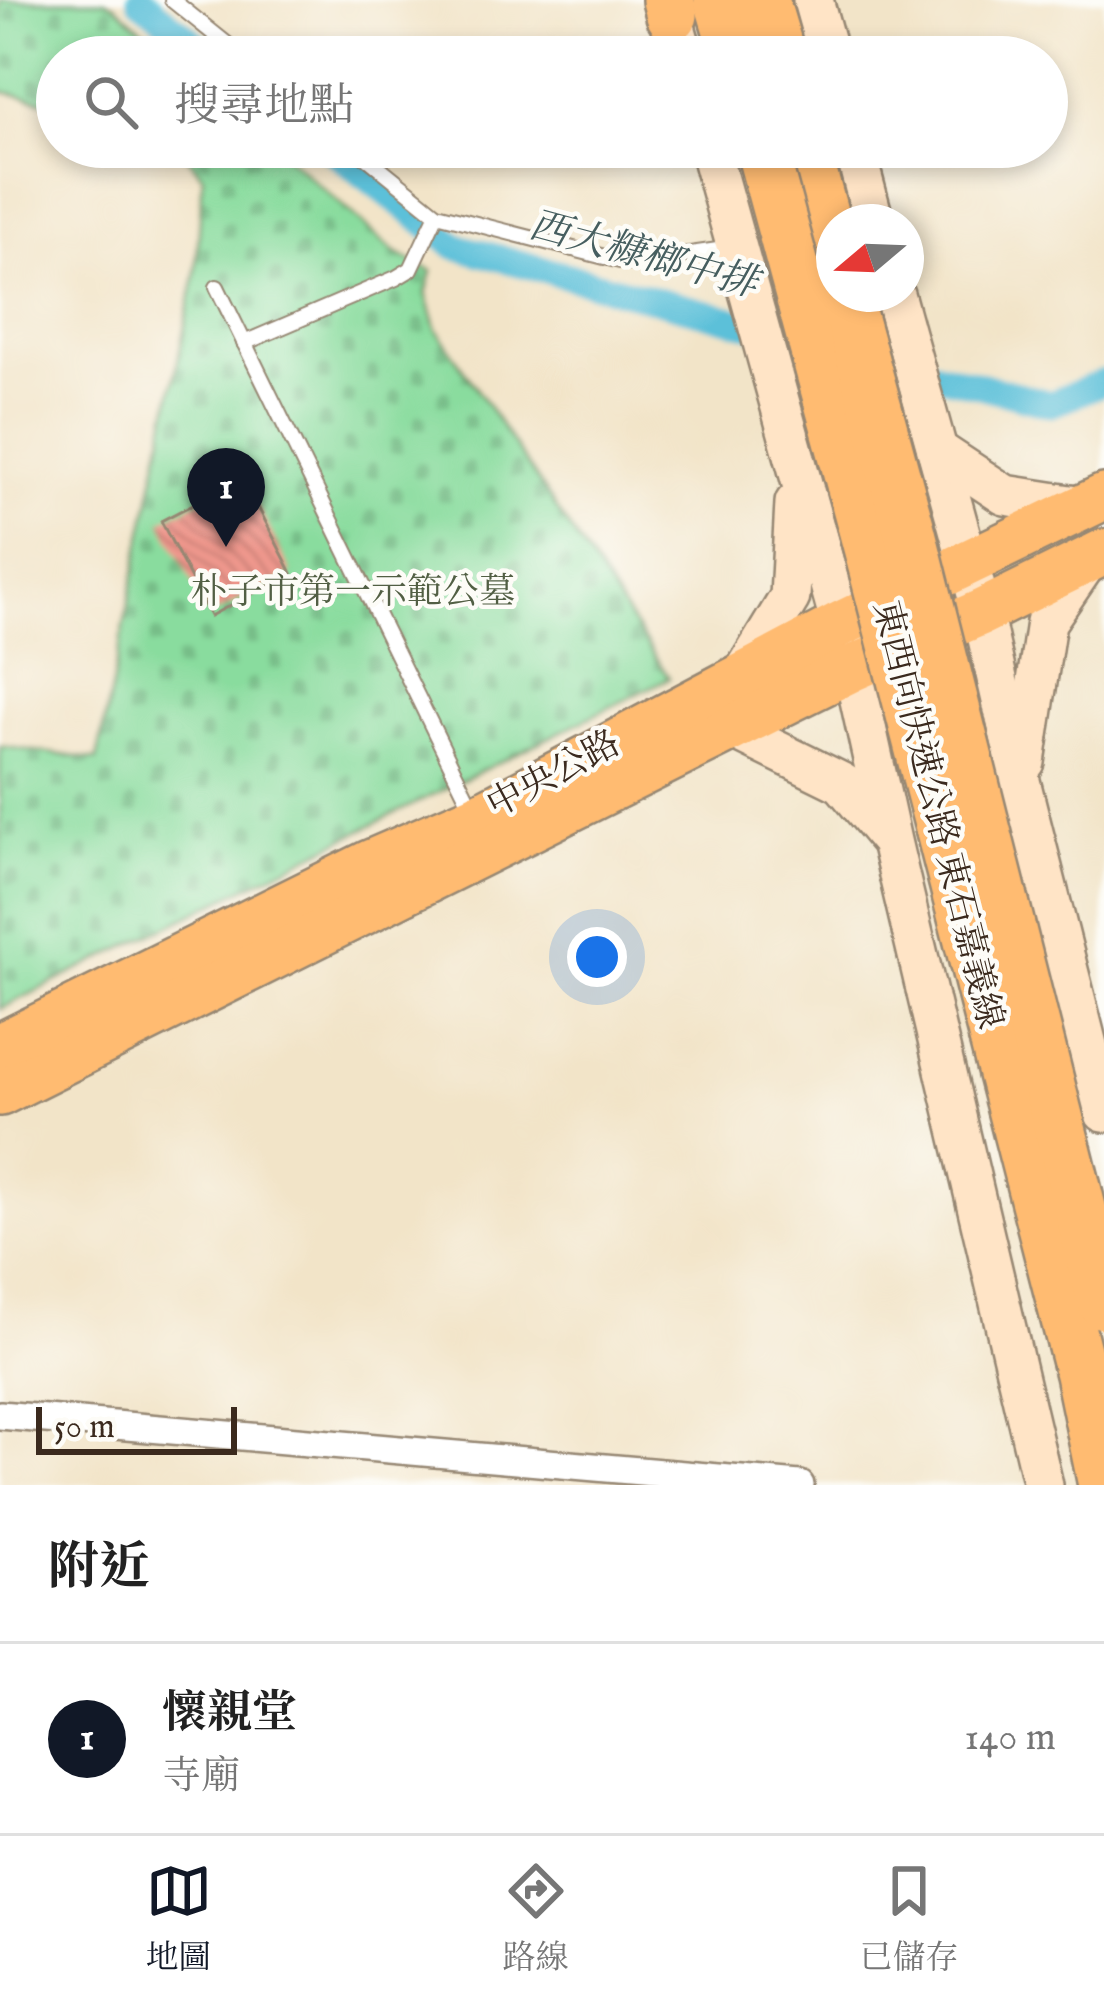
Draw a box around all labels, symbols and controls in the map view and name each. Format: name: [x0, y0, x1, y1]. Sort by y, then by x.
search box: [36, 36, 1068, 168]
icon: search: [78, 69, 144, 135]
text: 搜尋地點: [174, 79, 354, 136]
water label: 西大糠榔中排: [524, 202, 767, 311]
north arrow: [816, 204, 924, 312]
pin: 1: [187, 448, 265, 547]
park label: 朴子市第一示範公墓: [191, 570, 515, 616]
street label: 東西向快速公路 東石嘉義線: [861, 596, 1013, 1034]
street label: 中央公路: [480, 721, 628, 829]
your location: [567, 927, 627, 987]
scale bar: [36, 1401, 237, 1454]
text: 50 m: [54, 1407, 115, 1449]
text: 附近: [48, 1537, 150, 1602]
text: 懷親堂: [162, 1686, 297, 1743]
text: 1: [80, 1714, 94, 1763]
text: 140 m: [965, 1714, 1056, 1763]
text: 寺廟: [162, 1753, 240, 1802]
tab: 地圖: [146, 1858, 212, 1980]
tab: 路線: [503, 1858, 569, 1980]
tab: 已儲存: [860, 1858, 959, 1980]

